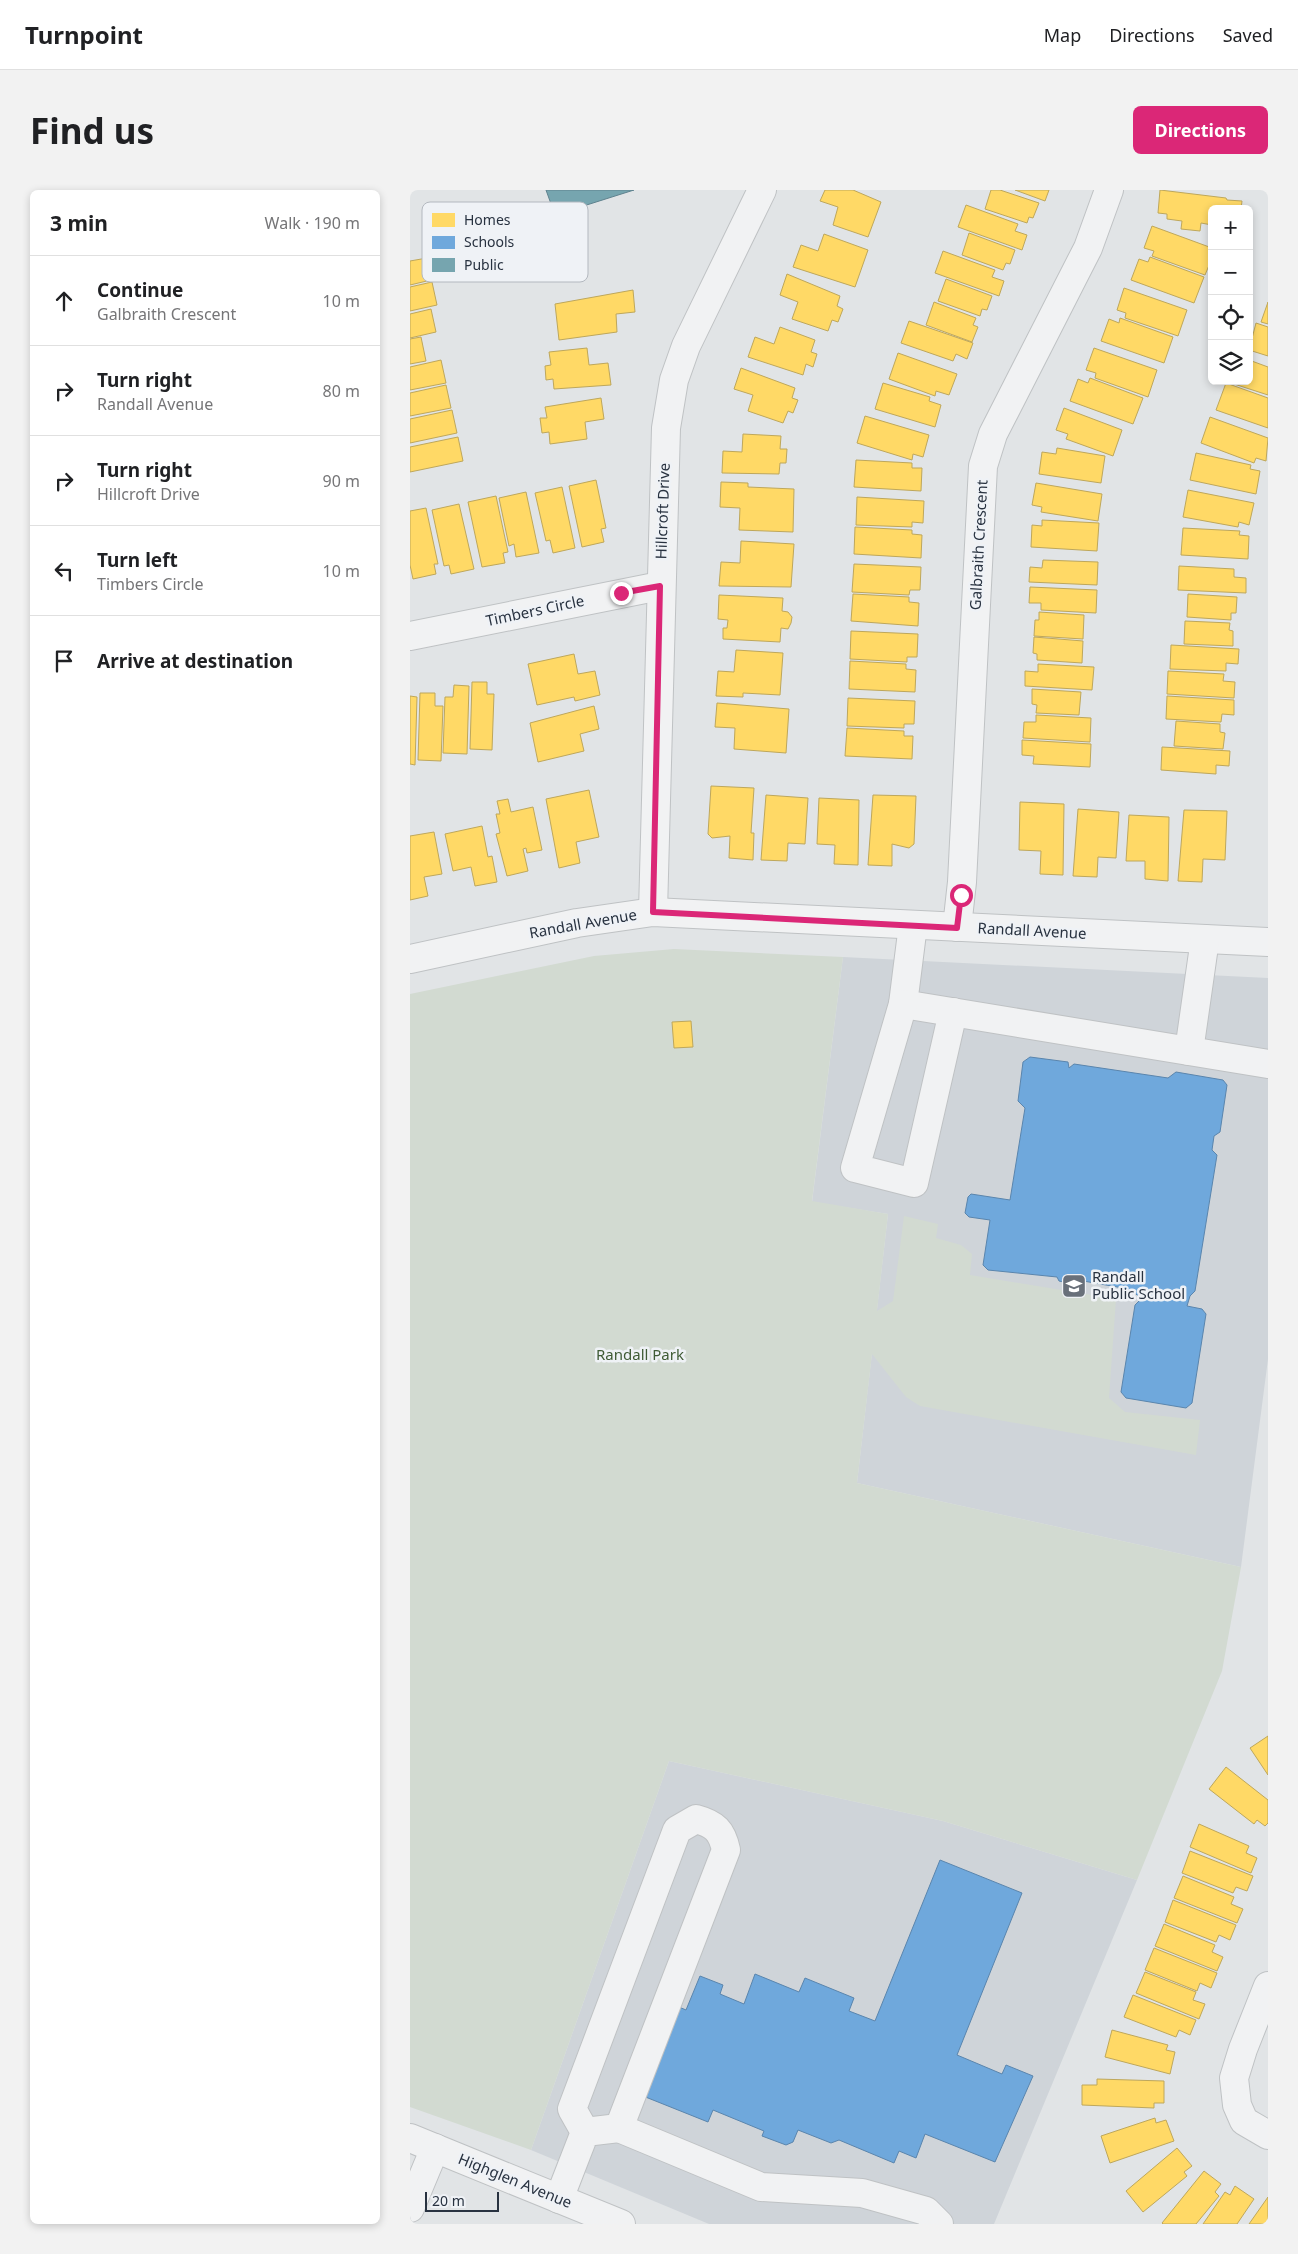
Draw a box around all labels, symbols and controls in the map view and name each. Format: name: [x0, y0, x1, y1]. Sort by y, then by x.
text: Turnpoint: [25, 18, 143, 51]
text: Map: [1044, 23, 1081, 47]
text: Directions: [1109, 23, 1195, 47]
text: Saved: [1223, 23, 1273, 47]
button: Directions: [1133, 106, 1268, 154]
text: Find us: [30, 107, 154, 154]
legend: [422, 202, 588, 282]
map controls: [1208, 205, 1253, 385]
button: +: [1208, 205, 1253, 250]
text: 3 min: [50, 209, 108, 237]
text: Homes: [464, 210, 511, 229]
text: Walk · 190 m: [265, 212, 360, 234]
text: Schools: [464, 232, 515, 251]
button: −: [1208, 250, 1253, 295]
text: Public: [464, 255, 504, 274]
text: Continue: [97, 277, 183, 303]
icon: ahead: [50, 287, 78, 315]
text: 10 m: [323, 290, 360, 312]
button: locate: [1208, 295, 1253, 340]
text: Galbraith Crescent: [97, 303, 236, 325]
button: layers: [1208, 340, 1253, 385]
text: Turn right: [97, 367, 192, 393]
icon: right: [50, 377, 78, 405]
text: 80 m: [323, 380, 360, 402]
text: Randall Avenue: [97, 393, 213, 415]
text: Turn right: [97, 457, 192, 483]
street label: Hillcroft Drive: [650, 462, 674, 560]
icon: right: [50, 467, 78, 495]
text: 90 m: [323, 470, 360, 492]
street label: Galbraith Crescent: [965, 479, 991, 611]
text: Hillcroft Drive: [97, 483, 200, 505]
text: Turn left: [97, 547, 178, 573]
icon: left: [50, 557, 78, 585]
text: 10 m: [323, 560, 360, 582]
text: Timbers Circle: [97, 573, 204, 595]
route end: [610, 582, 633, 605]
street label: Timbers Circle: [484, 590, 586, 630]
icon: arrive: [50, 647, 78, 675]
text: Arrive at destination: [97, 648, 293, 674]
route start: [950, 884, 973, 907]
street label: Randall Avenue: [527, 904, 638, 942]
street label: Randall Avenue: [977, 917, 1087, 943]
place label: Randall Public School: [1092, 1266, 1185, 1303]
school or university icon: Randall Public School: [1061, 1273, 1087, 1299]
park label: Randall Park: [596, 1344, 684, 1364]
street label: Highglen Avenue: [456, 2148, 575, 2212]
scale bar: [425, 2189, 499, 2212]
text: 20 m: [432, 2191, 465, 2210]

